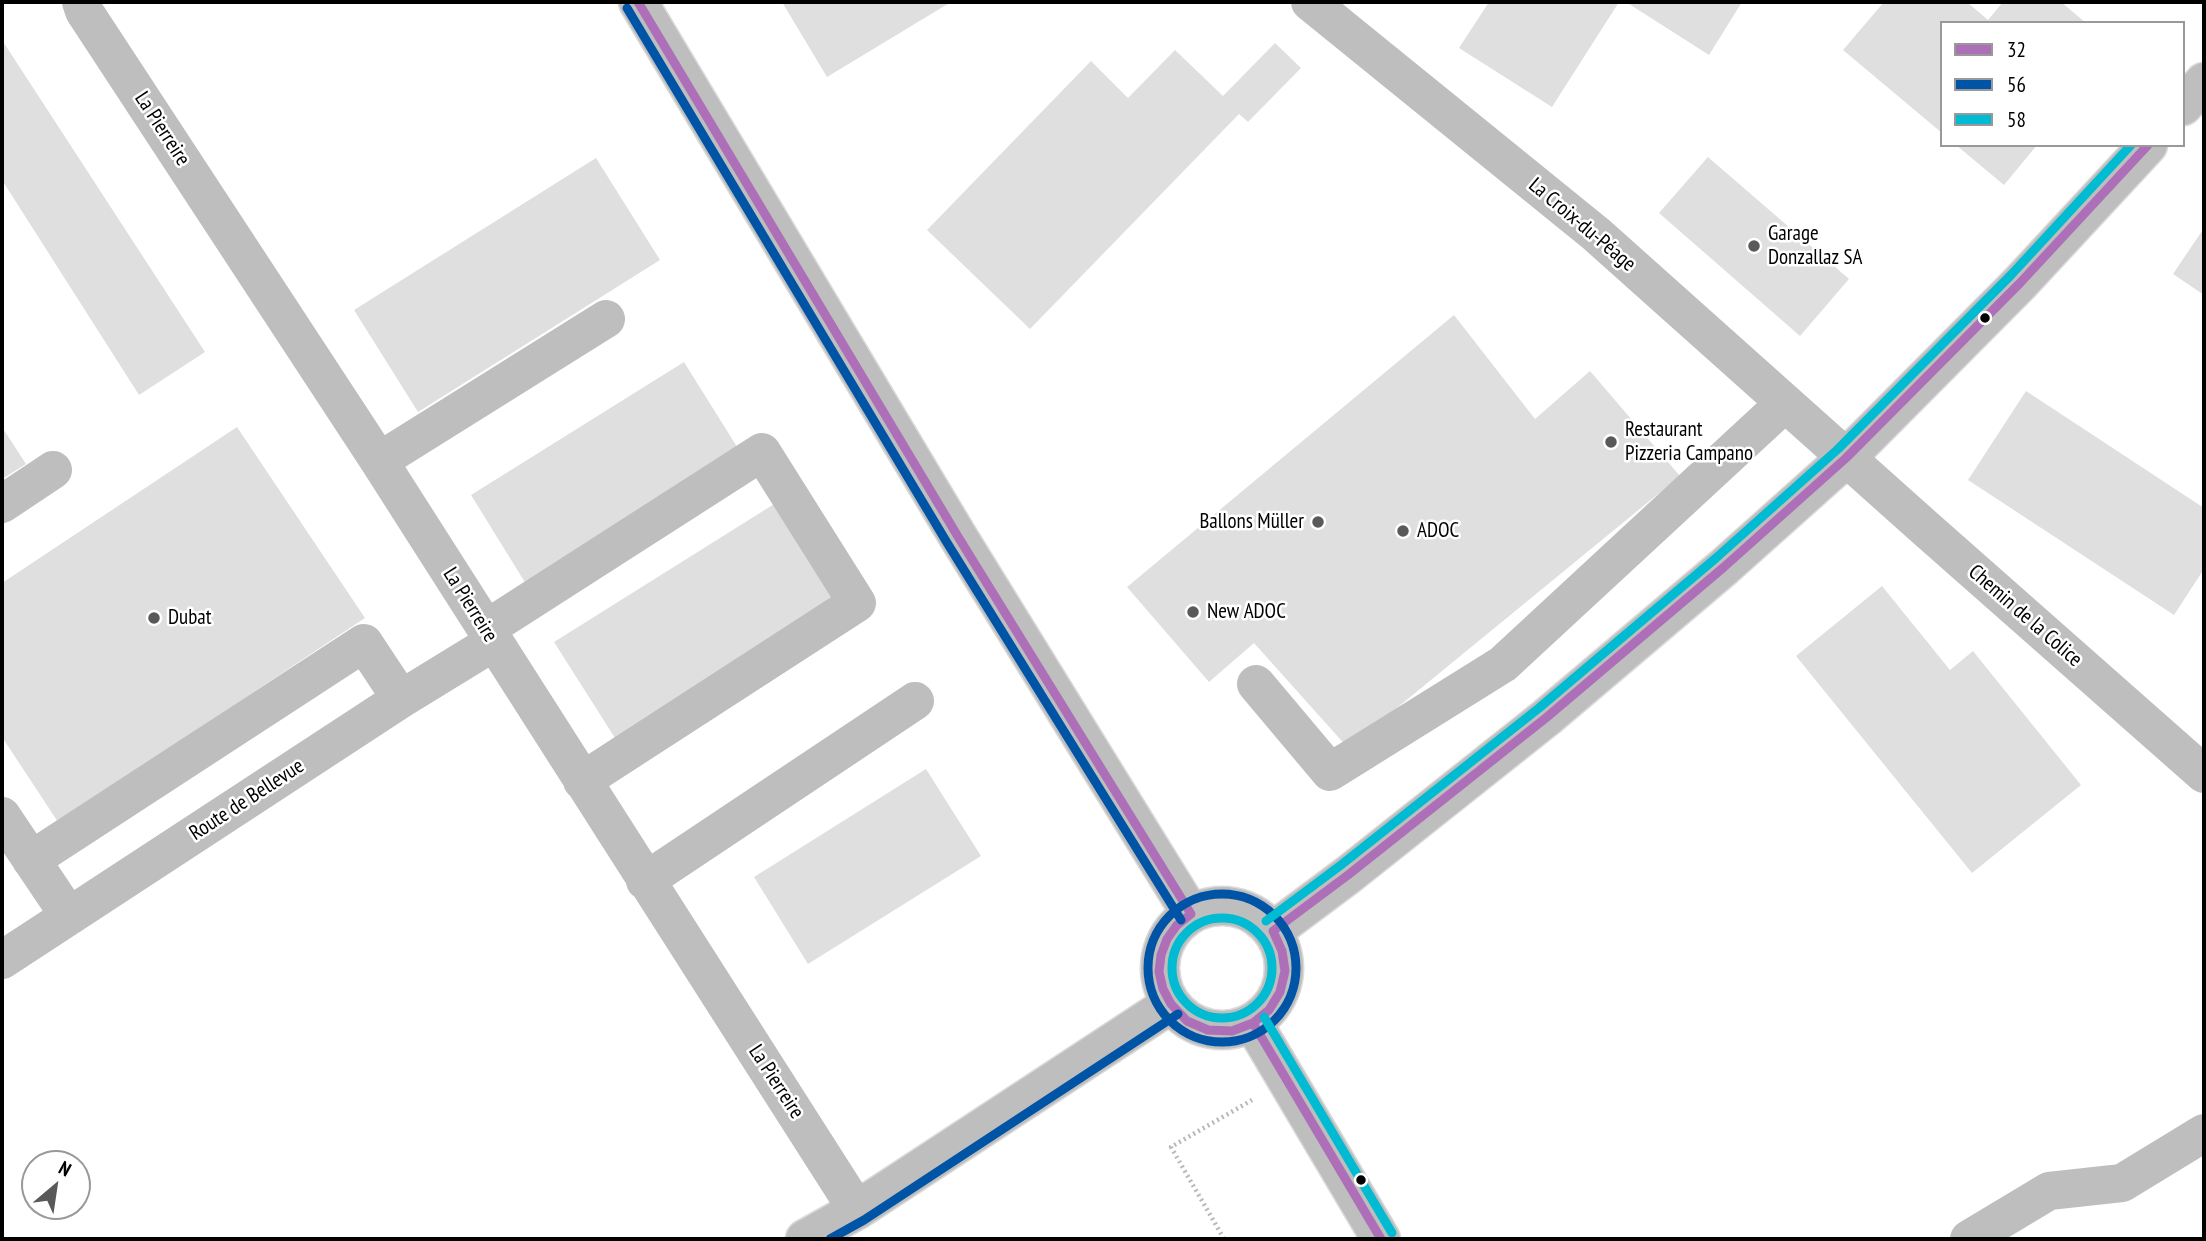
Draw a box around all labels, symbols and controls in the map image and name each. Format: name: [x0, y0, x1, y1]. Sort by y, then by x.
legend: [1940, 21, 2185, 147]
text: 32: [2007, 36, 2026, 63]
text: 56: [2007, 71, 2026, 98]
street label: La Pierreire: [129, 87, 195, 171]
text: 58: [2007, 106, 2026, 133]
street label: La Croix-du-Péage: [1523, 173, 1641, 277]
place label: Garage Donzallaz SA: [1768, 221, 1862, 271]
marker: Garage Donzallaz SA: [1746, 238, 1762, 254]
unlabelled marker: [1978, 311, 1992, 325]
place label: Restaurant Pizzeria Campano: [1625, 417, 1753, 467]
marker: Restaurant Pizzeria Campano: [1603, 434, 1619, 450]
place label: Ballons Müller: [1199, 509, 1304, 535]
marker: Ballons Müller: [1310, 514, 1326, 530]
place label: ADOC: [1417, 518, 1459, 544]
marker: ADOC: [1395, 523, 1411, 539]
street label: Chemin de la Colice: [1963, 560, 2087, 672]
street label: La Pierreire: [437, 563, 503, 647]
place label: New ADOC: [1207, 599, 1286, 625]
marker: New ADOC: [1185, 604, 1201, 620]
place label: Dubat: [168, 605, 211, 631]
marker: Dubat: [146, 610, 162, 626]
street label: Route de Bellevue: [185, 754, 309, 846]
street label: La Pierreire: [743, 1040, 809, 1124]
north arrow: [21, 1150, 91, 1220]
text: N: [55, 1155, 76, 1181]
unlabelled marker: [1354, 1173, 1368, 1187]

